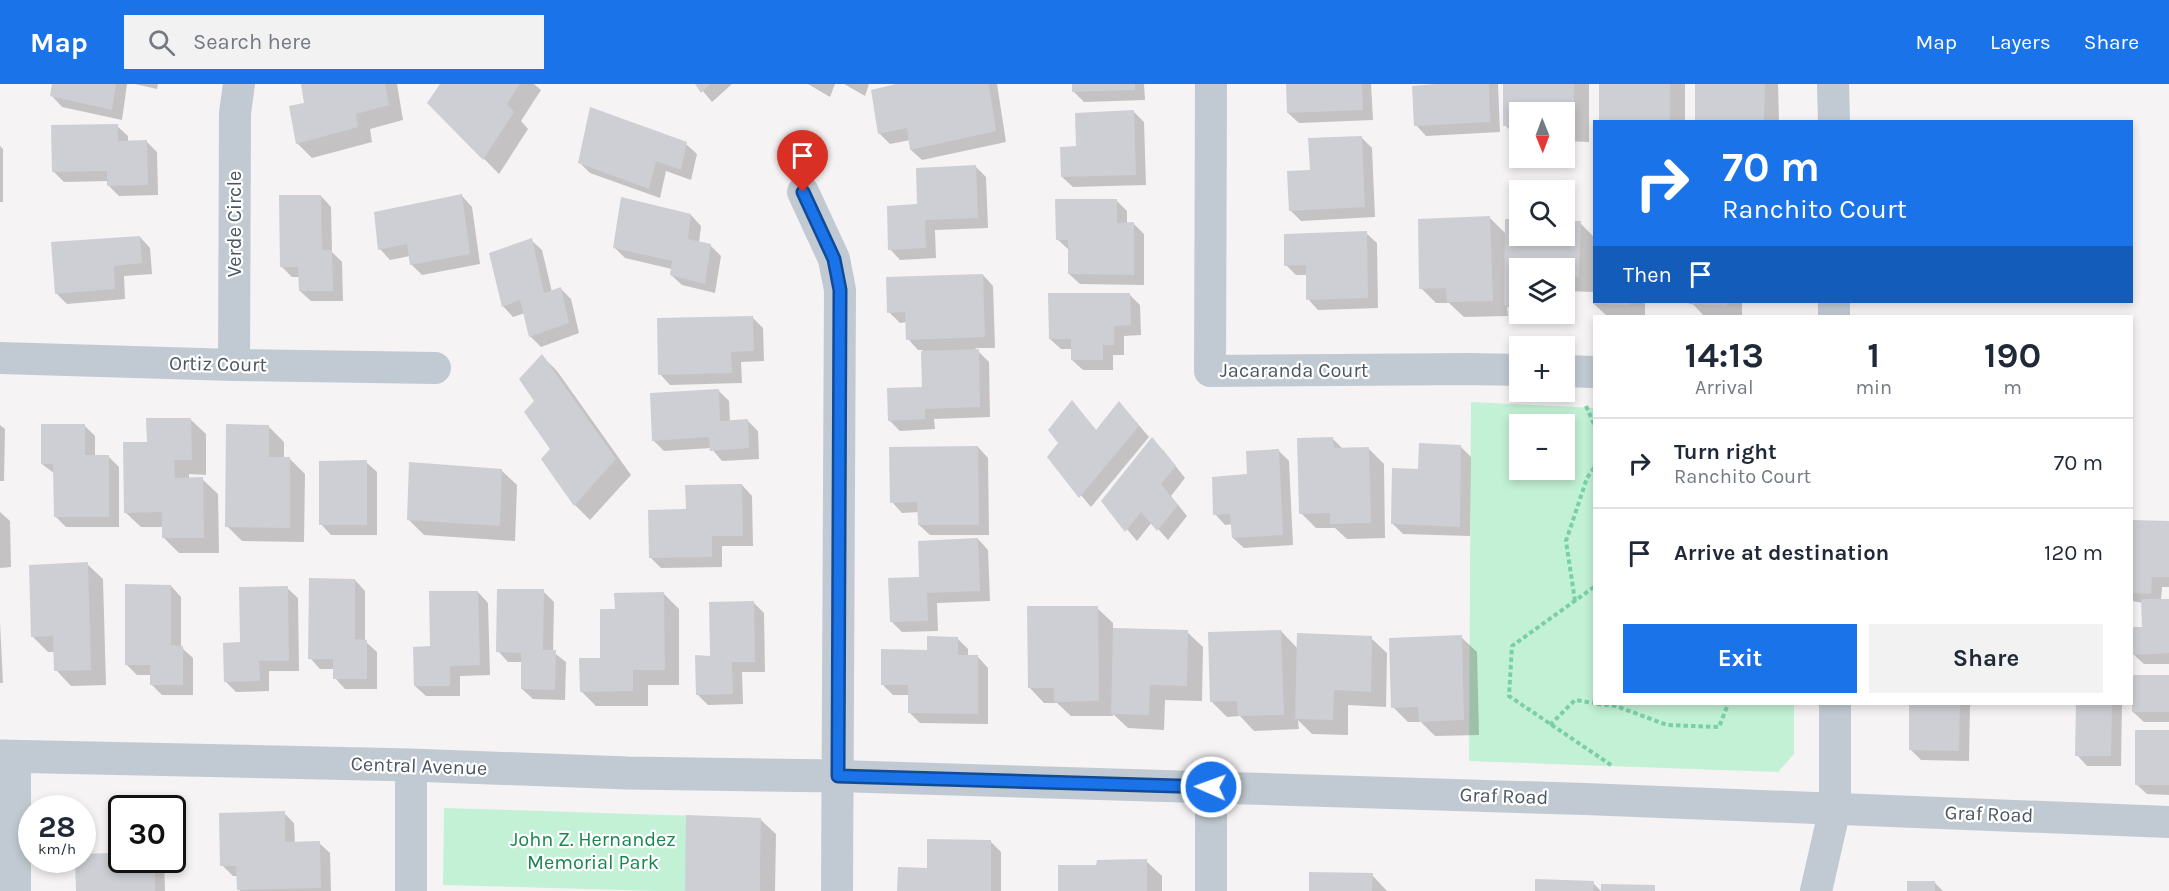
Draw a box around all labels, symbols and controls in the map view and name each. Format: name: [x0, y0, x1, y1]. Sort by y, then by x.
search box: [124, 15, 544, 69]
text: Map: [30, 26, 88, 59]
icon: search: [145, 26, 178, 59]
text: Search here: [193, 29, 311, 55]
text: Map: [1915, 30, 1957, 54]
text: Layers: [1990, 30, 2051, 54]
text: Share: [2084, 30, 2139, 54]
north arrow: [1509, 102, 1575, 168]
map controls: [1509, 102, 1575, 480]
pin: [777, 130, 828, 192]
icon: arrive: [786, 139, 819, 172]
text: 70 m: [1722, 142, 1820, 192]
icon: right: [1623, 144, 1701, 222]
street label: Verde Circle: [223, 171, 246, 277]
button: search: [1509, 180, 1575, 246]
text: Ranchito Court: [1722, 193, 1907, 225]
button: layers: [1509, 258, 1575, 324]
icon: arrive: [1684, 258, 1717, 291]
text: Then: [1623, 262, 1672, 288]
text: 14:13: [1685, 334, 1764, 376]
text: 1: [1867, 334, 1880, 376]
text: 190: [1984, 334, 2041, 376]
button: +: [1509, 336, 1575, 402]
street label: Ortiz Court: [169, 352, 268, 376]
street label: Jacaranda Court: [1220, 359, 1369, 382]
text: Arrival: [1695, 376, 1753, 399]
text: min: [1855, 376, 1892, 399]
text: m: [2003, 376, 2022, 399]
button: −: [1509, 414, 1575, 480]
text: Turn right: [1674, 439, 1777, 465]
icon: right: [1623, 447, 1656, 480]
text: 70 m: [2054, 450, 2103, 476]
text: Ranchito Court: [1674, 465, 1811, 488]
icon: arrive: [1623, 537, 1656, 570]
text: Arrive at destination: [1674, 540, 1889, 566]
text: 120 m: [2044, 540, 2103, 566]
button: Exit: [1623, 624, 1857, 693]
button: Share: [1869, 624, 2103, 693]
street label: Central Avenue: [350, 752, 488, 780]
position arrow: [1179, 755, 1243, 819]
street label: Graf Road: [1459, 783, 1549, 809]
speed limit sign: 30: [108, 795, 186, 873]
street label: Graf Road: [1944, 801, 2034, 827]
text: 28: [38, 809, 76, 845]
park label: John Z. Hernandez Memorial Park: [510, 828, 676, 874]
text: km/h: [38, 840, 76, 858]

